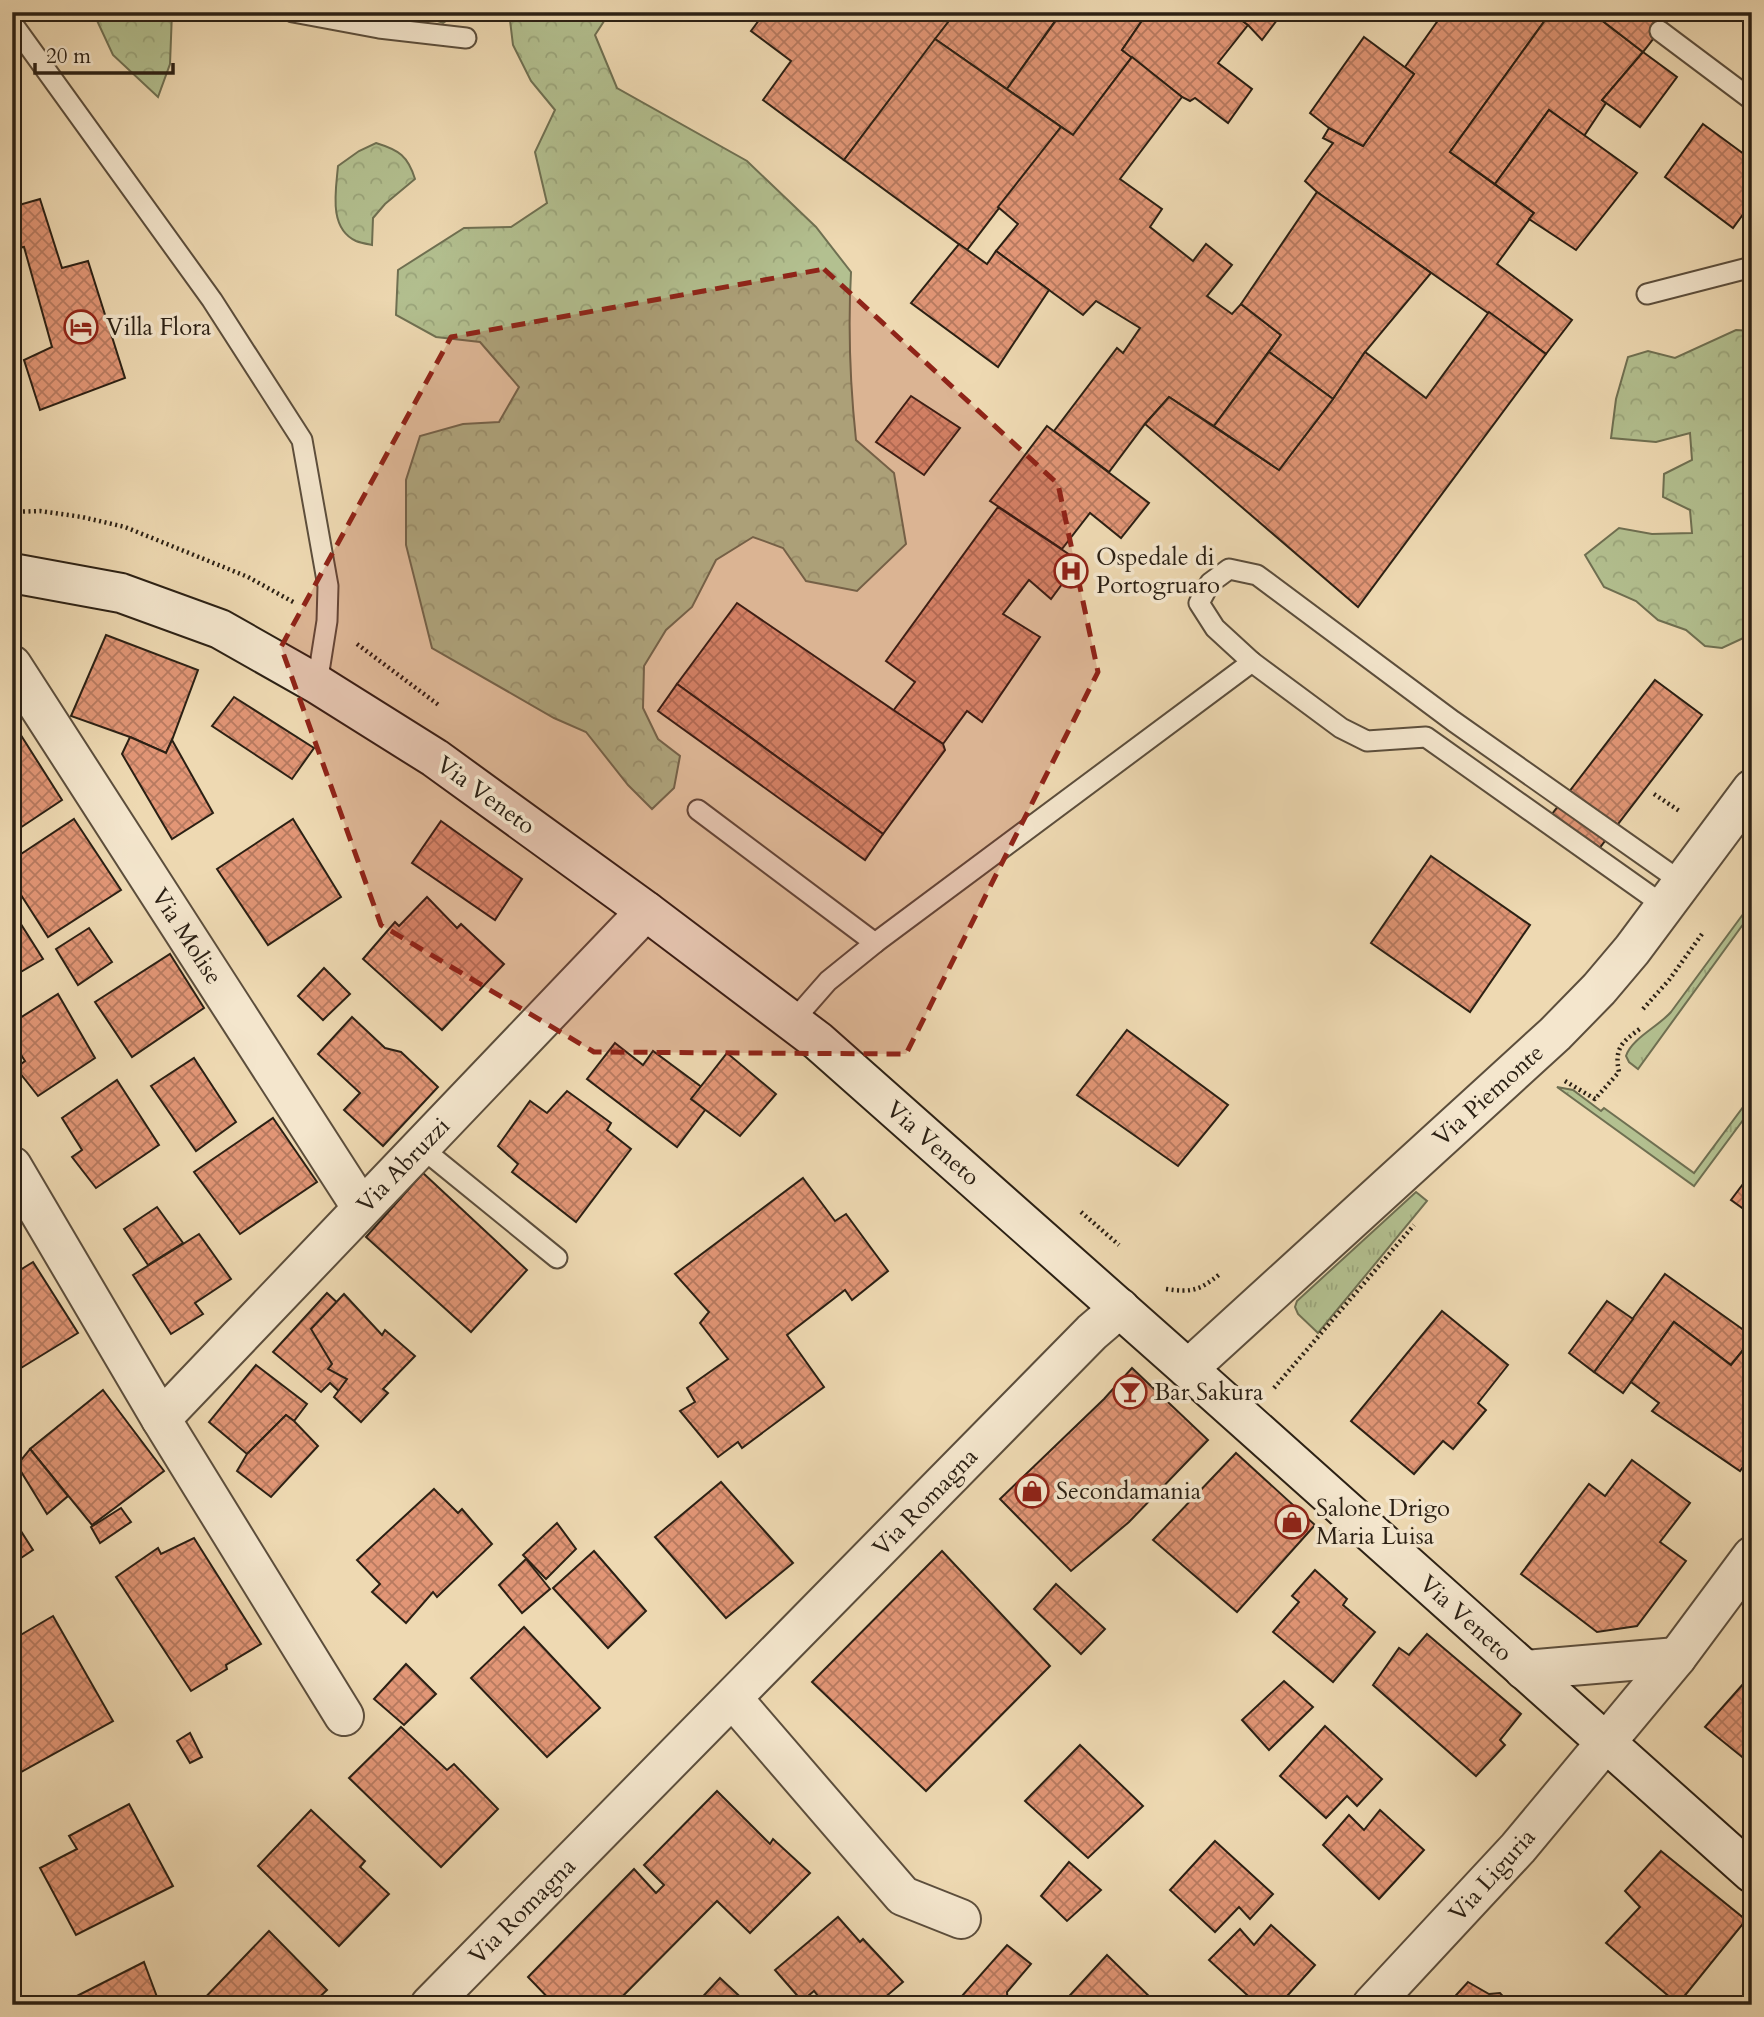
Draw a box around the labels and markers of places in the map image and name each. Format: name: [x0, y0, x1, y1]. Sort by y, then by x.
hotel icon: Villa Flora: [62, 308, 100, 346]
place label: Villa Flora: [106, 311, 212, 344]
place label: Ospedale di Portogruaro: [1096, 541, 1220, 602]
hospital icon: Ospedale di Portogruaro: [1052, 552, 1090, 590]
bar icon: Bar Sakura: [1111, 1373, 1149, 1411]
place label: Bar Sakura: [1154, 1376, 1264, 1409]
shop icon: Secondamania: [1013, 1472, 1051, 1510]
place label: Secondamania: [1056, 1475, 1202, 1508]
place label: Salone Drigo Maria Luisa: [1316, 1492, 1450, 1553]
shop icon: Salone Drigo Maria Luisa: [1273, 1503, 1311, 1541]

